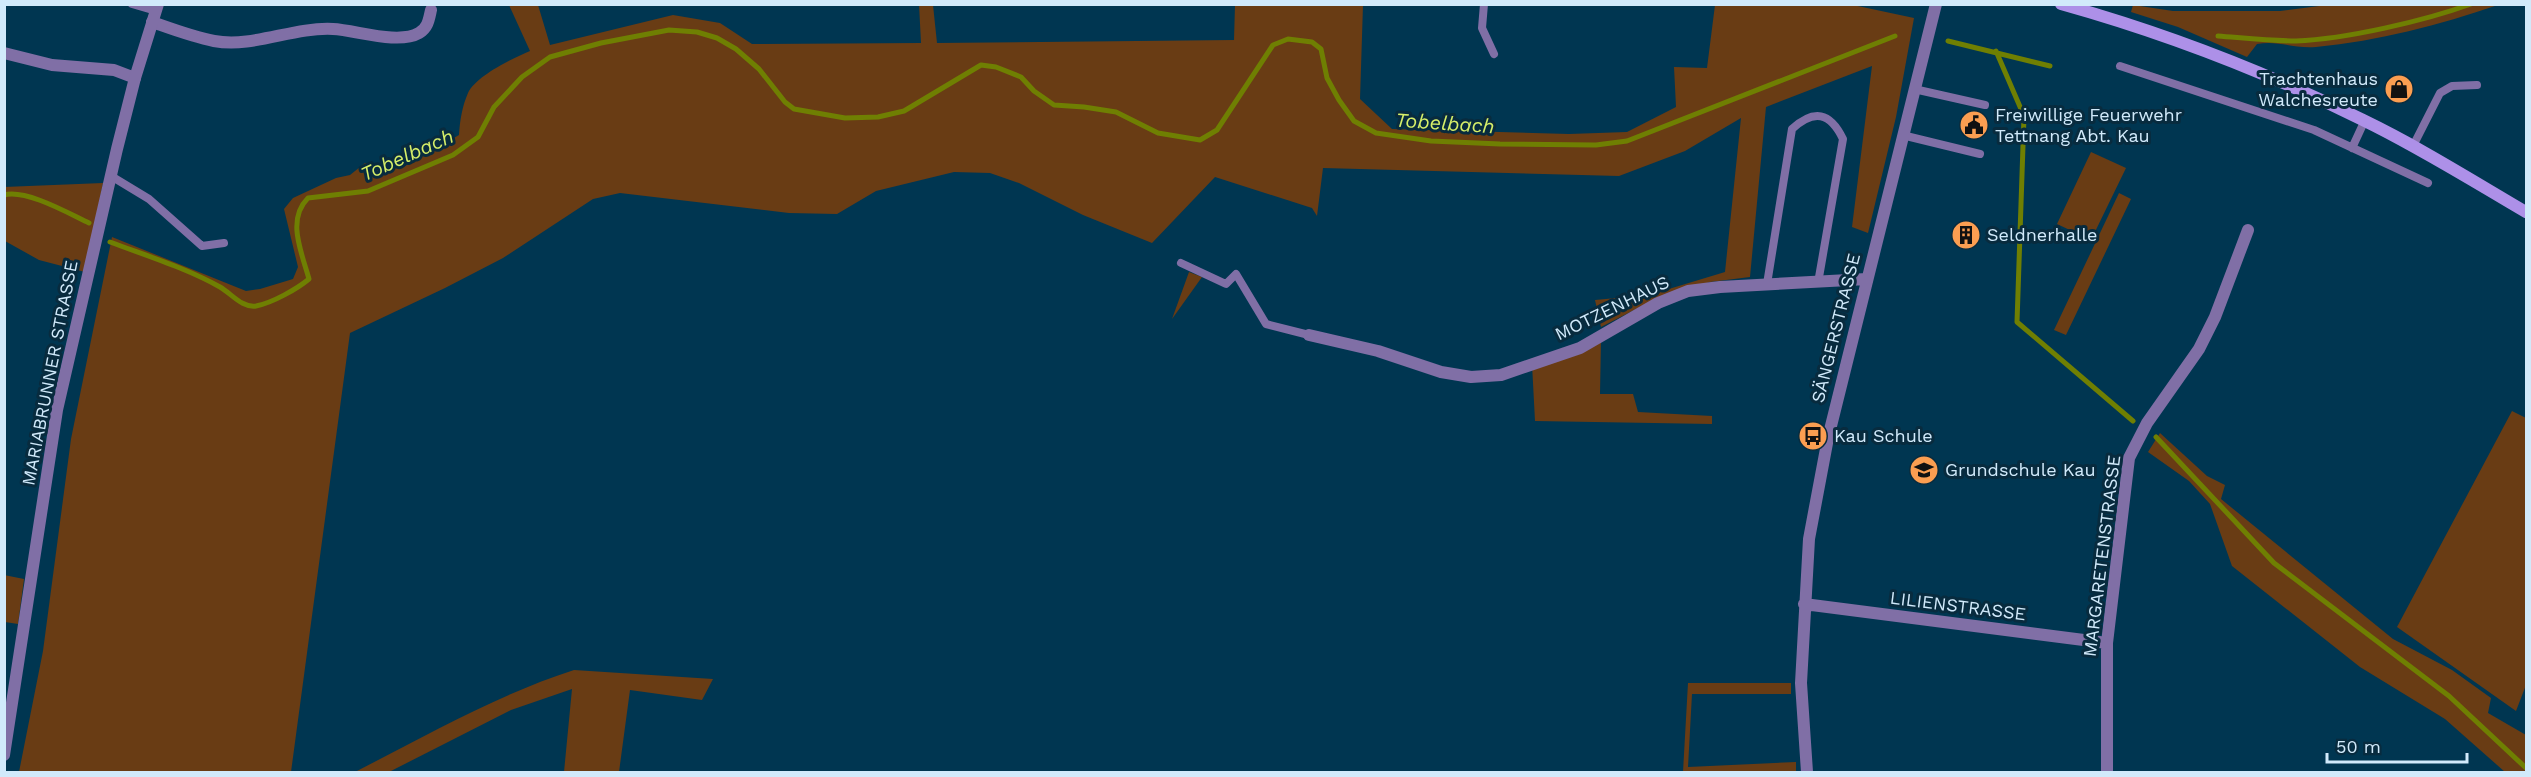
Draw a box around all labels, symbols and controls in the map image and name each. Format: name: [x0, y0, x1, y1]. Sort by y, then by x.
place label: Trachtenhaus Walchesreute: [2258, 68, 2378, 110]
shop icon: Trachtenhaus Walchesreute: [2383, 73, 2415, 105]
place label: Freiwillige Feuerwehr Tettnang Abt. Kau: [1995, 104, 2182, 146]
water label: Tobelbach: [1395, 108, 1495, 138]
public building icon: Freiwillige Feuerwehr Tettnang Abt. Kau: [1958, 109, 1990, 141]
water label: Tobelbach: [357, 124, 457, 186]
building icon: Seldnerhalle: [1950, 219, 1982, 251]
place label: Seldnerhalle: [1987, 224, 2097, 245]
street label: SÄNGERSTRASSE: [1807, 251, 1864, 405]
street label: MARIABRUNNER STRASSE: [17, 258, 82, 487]
street label: MOTZENHAUS: [1551, 271, 1672, 344]
bus stop icon: Kau Schule: [1797, 420, 1829, 452]
place label: Kau Schule: [1834, 425, 1933, 446]
school or university icon: Grundschule Kau: [1908, 454, 1940, 486]
street label: MARGARETENSTRASSE: [2079, 454, 2124, 658]
place label: Grundschule Kau: [1945, 459, 2096, 480]
street label: LILIENSTRASSE: [1889, 587, 2027, 624]
scale bar: [2327, 726, 2466, 764]
text: 50 m: [2336, 736, 2381, 757]

